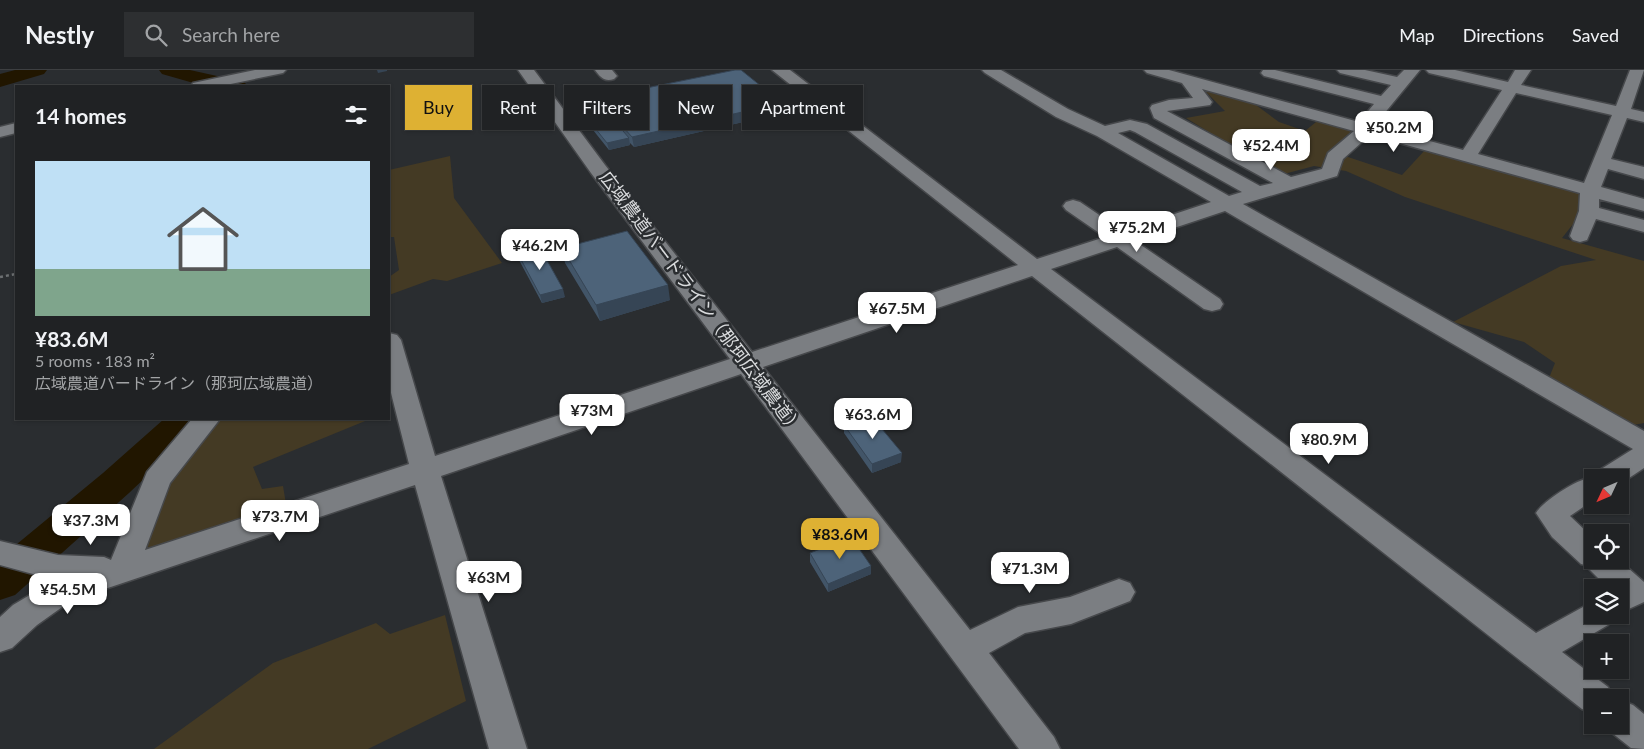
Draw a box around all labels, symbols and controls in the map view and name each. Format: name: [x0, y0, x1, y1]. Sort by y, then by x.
search box: [124, 12, 474, 57]
text: Nestly: [25, 20, 94, 49]
icon: search: [142, 21, 170, 49]
text: Search here: [182, 23, 280, 46]
text: Map: [1399, 24, 1435, 46]
text: Directions: [1463, 24, 1544, 46]
text: Saved: [1572, 24, 1619, 46]
chip: Buy: [405, 85, 472, 130]
chip: Rent: [482, 85, 554, 130]
chip: Filters: [564, 85, 649, 130]
chip: New: [659, 85, 732, 130]
chip: Apartment: [742, 85, 863, 130]
icon: filters: [342, 101, 370, 129]
text: 14 homes: [35, 103, 126, 128]
pin: ¥50.2M: [1353, 111, 1435, 153]
text: ¥50.2M: [1366, 117, 1422, 136]
pin: ¥52.4M: [1230, 128, 1312, 171]
text: ¥52.4M: [1243, 135, 1299, 154]
street label: 広域農道バードライン（那珂広域農道）: [596, 166, 808, 438]
icon: home: [158, 194, 248, 284]
pin: ¥75.2M: [1096, 210, 1178, 253]
text: ¥75.2M: [1109, 217, 1165, 236]
pin: ¥46.2M: [499, 228, 581, 271]
text: ¥46.2M: [512, 235, 568, 254]
pin: ¥67.5M: [856, 292, 938, 334]
text: ¥67.5M: [869, 298, 925, 317]
text: ¥83.6M: [35, 326, 109, 351]
text: 5 rooms · 183 m²: [35, 351, 155, 370]
text: 広域農道バードライン（那珂広域農道）: [35, 373, 323, 392]
pin: ¥73M: [562, 394, 622, 436]
pin: ¥63.6M: [832, 398, 914, 440]
text: ¥73M: [571, 400, 613, 419]
text: ¥63.6M: [845, 404, 901, 423]
pin: ¥80.9M: [1288, 422, 1370, 465]
text: ¥80.9M: [1301, 429, 1357, 448]
north arrow: [1584, 469, 1629, 514]
map controls: [1584, 469, 1629, 734]
pin: ¥73.7M: [239, 500, 321, 542]
pin: ¥37.3M: [50, 504, 132, 546]
text: ¥73.7M: [252, 506, 308, 525]
text: ¥37.3M: [63, 510, 119, 529]
pin: ¥83.6M: [799, 518, 881, 560]
text: ¥83.6M: [812, 524, 868, 543]
button: locate: [1584, 524, 1629, 569]
pin: ¥71.3M: [989, 552, 1071, 594]
text: ¥71.3M: [1002, 558, 1058, 577]
pin: ¥63M: [459, 560, 519, 603]
text: ¥63M: [468, 567, 510, 586]
pin: ¥54.5M: [27, 572, 109, 615]
text: ¥54.5M: [40, 579, 96, 598]
button: layers: [1584, 579, 1629, 624]
button: +: [1584, 634, 1629, 679]
button: −: [1584, 689, 1629, 734]

